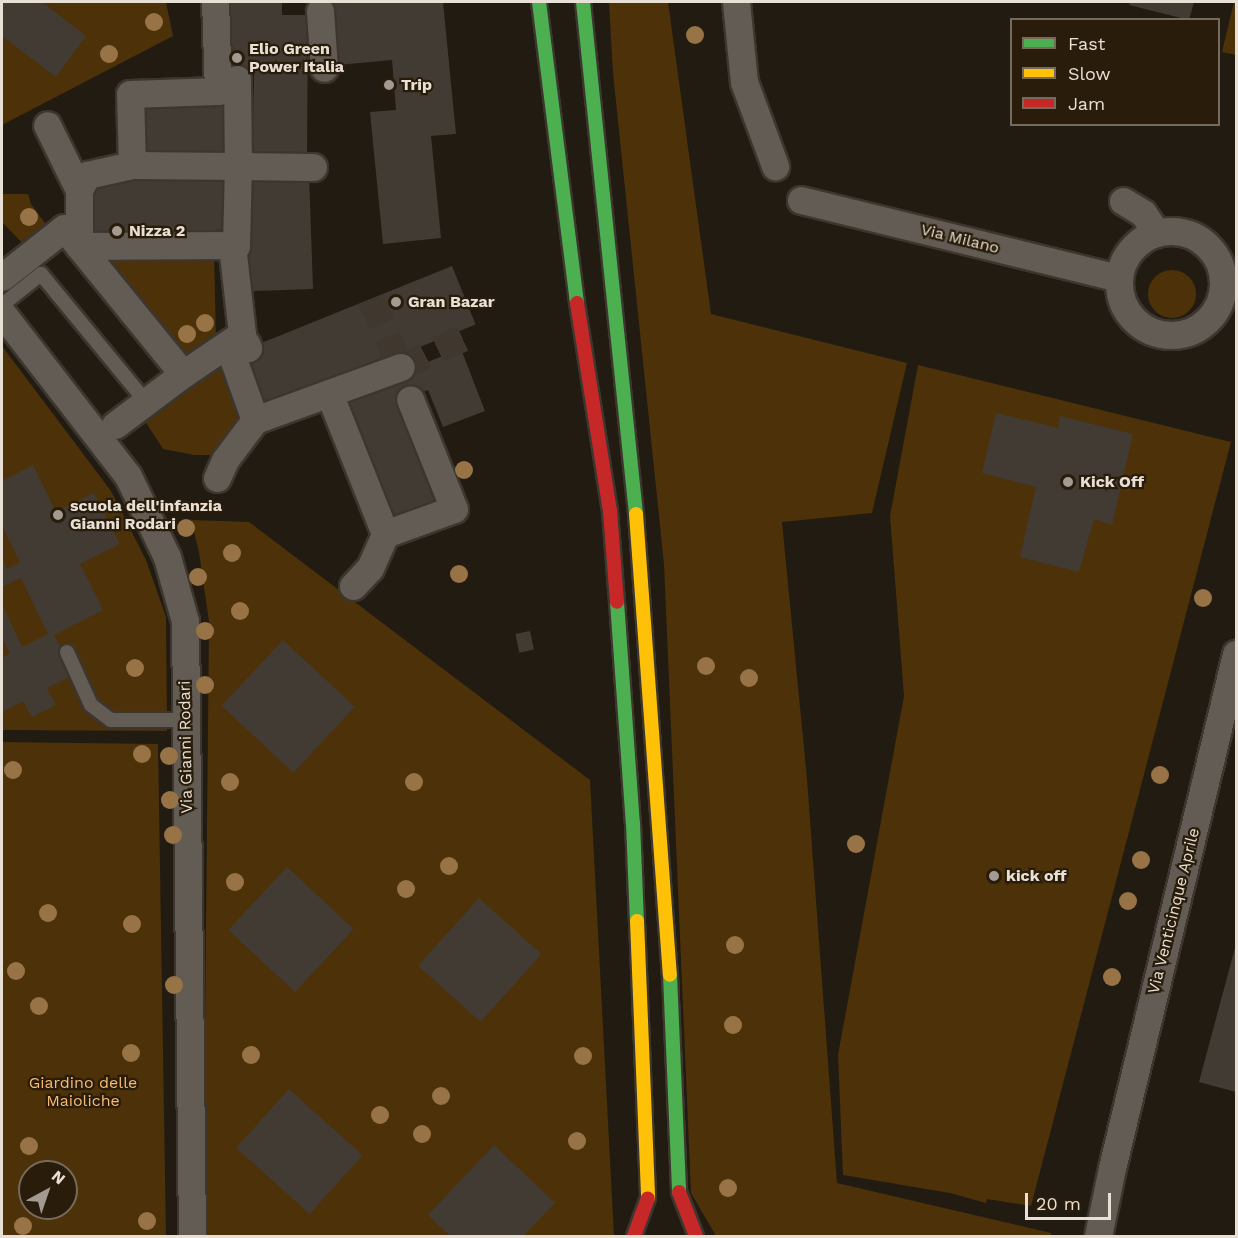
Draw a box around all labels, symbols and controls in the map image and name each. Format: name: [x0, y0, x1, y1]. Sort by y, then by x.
legend: [1010, 18, 1220, 126]
text: Fast: [1068, 33, 1105, 54]
place label: Elio Green Power Italia: [249, 39, 344, 77]
marker: Elio Green Power Italia: [230, 51, 244, 65]
text: Slow: [1068, 63, 1111, 84]
place label: Trip: [401, 75, 432, 95]
marker: Trip: [382, 78, 396, 92]
text: Jam: [1068, 93, 1105, 114]
street label: Via Milano: [919, 220, 1001, 258]
place label: Nizza 2: [129, 221, 185, 241]
marker: Nizza 2: [110, 224, 124, 238]
place label: Gran Bazar: [408, 292, 495, 312]
marker: Gran Bazar: [389, 295, 403, 309]
place label: Kick Off: [1080, 472, 1144, 492]
marker: Kick Off: [1061, 475, 1075, 489]
place label: scuola dell'infanzia Gianni Rodari: [70, 496, 222, 534]
marker: scuola dell'infanzia Gianni Rodari: [51, 508, 65, 522]
street label: Via Gianni Rodari: [175, 680, 197, 814]
street label: Via Venticinque Aprile: [1144, 825, 1204, 997]
place label: kick off: [1006, 866, 1067, 886]
marker: kick off: [987, 869, 1001, 883]
park label: Giardino delle Maioliche: [29, 1073, 137, 1111]
north arrow: [18, 1160, 78, 1220]
text: N: [48, 1166, 69, 1188]
scale bar: [1028, 1181, 1114, 1219]
text: 20 m: [1036, 1193, 1081, 1214]

